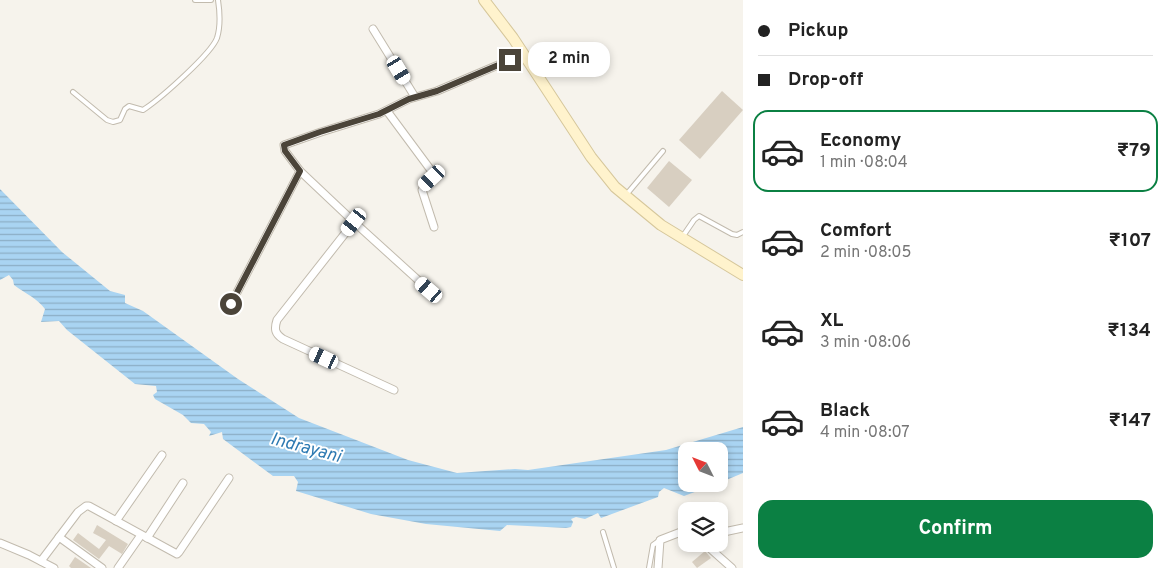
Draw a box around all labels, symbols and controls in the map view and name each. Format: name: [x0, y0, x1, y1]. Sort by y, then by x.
text: Pickup: [788, 19, 848, 43]
callout: 2 min: [528, 42, 610, 78]
route end: [499, 49, 521, 71]
text: 2 min: [548, 49, 590, 69]
car: [384, 53, 413, 87]
text: Drop-off: [788, 68, 863, 92]
icon: car: [760, 129, 805, 174]
text: Economy: [820, 129, 901, 153]
text: ₹79: [1117, 139, 1151, 163]
text: 1 min · 08:04: [820, 153, 908, 173]
car: [415, 162, 448, 194]
car: [338, 206, 369, 238]
icon: car: [760, 219, 805, 264]
text: Comfort: [820, 219, 892, 243]
text: ₹107: [1109, 229, 1151, 253]
text: 2 min · 08:05: [820, 243, 912, 263]
car: [412, 274, 445, 306]
route start: [220, 293, 242, 315]
icon: car: [760, 309, 805, 354]
text: XL: [820, 309, 843, 333]
text: ₹134: [1107, 319, 1151, 343]
text: 3 min · 08:06: [820, 333, 911, 353]
car: [307, 345, 340, 371]
icon: car: [760, 399, 805, 444]
text: Black: [820, 399, 870, 423]
text: ₹147: [1108, 409, 1151, 433]
text: 4 min · 08:07: [820, 423, 910, 443]
water label: Indrayani: [268, 428, 345, 469]
north arrow: [678, 442, 728, 492]
map controls: [678, 442, 728, 552]
button: Confirm: [758, 500, 1153, 558]
button: layers: [678, 502, 728, 552]

